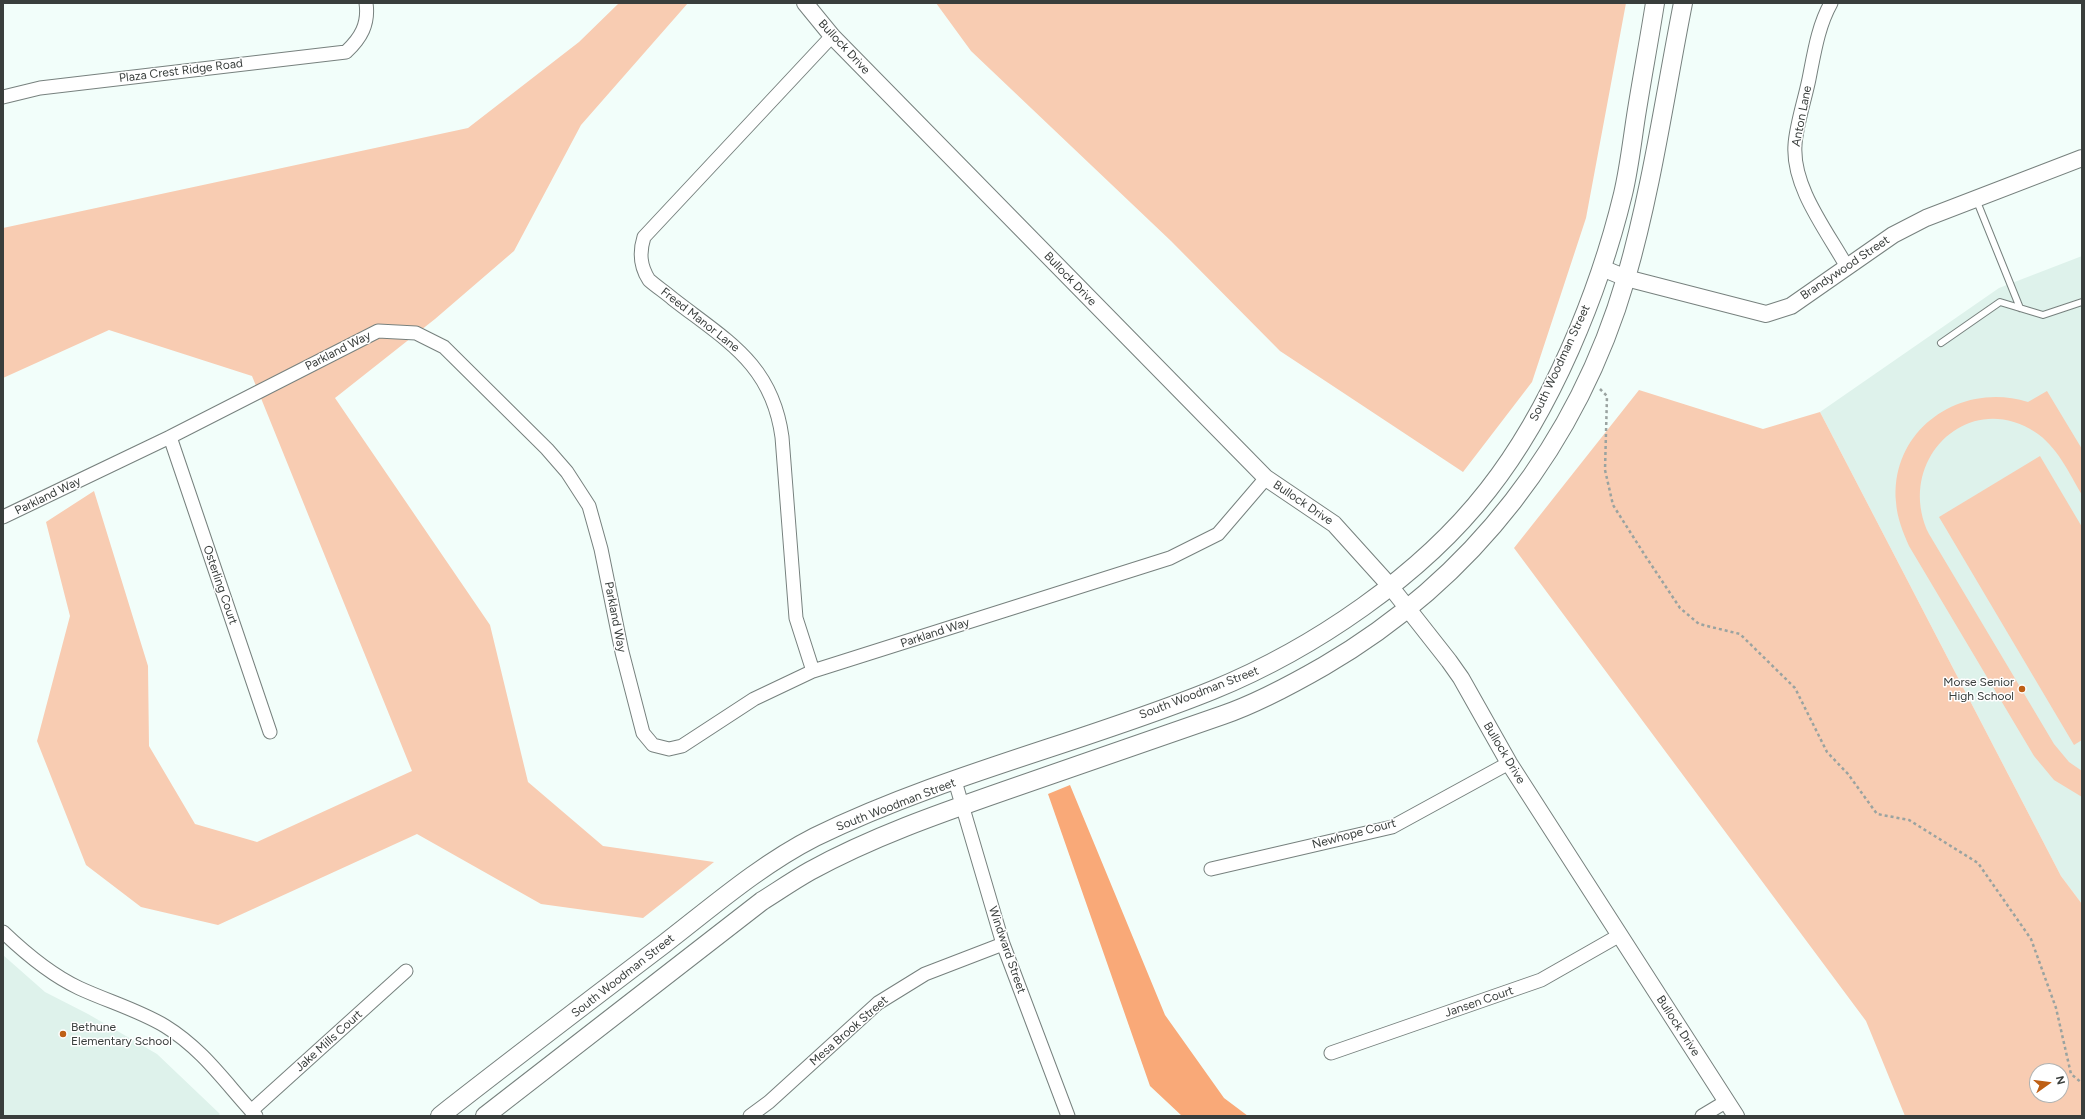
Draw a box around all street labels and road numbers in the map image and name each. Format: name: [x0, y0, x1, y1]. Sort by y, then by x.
street label: Bullock Drive: [815, 17, 873, 77]
street label: Plaza Crest Ridge Road: [118, 56, 244, 86]
street label: Anton Lane: [1789, 84, 1815, 148]
street label: Brandywood Street: [1798, 233, 1892, 303]
street label: Bullock Drive: [1041, 249, 1099, 309]
street label: Freed Manor Lane: [658, 285, 742, 355]
street label: South Woodman Street: [1527, 302, 1593, 424]
street label: Parkland Way: [303, 328, 373, 374]
street label: Parkland Way: [13, 474, 83, 518]
street label: Bullock Drive: [1270, 478, 1336, 528]
street label: Osterling Court: [200, 543, 240, 627]
street label: Parkland Way: [601, 580, 629, 654]
street label: Parkland Way: [899, 615, 971, 651]
street label: South Woodman Street: [1137, 664, 1261, 722]
street label: Bullock Drive: [1480, 720, 1528, 786]
street label: South Woodman Street: [834, 776, 958, 834]
street label: Newhope Court: [1310, 816, 1398, 852]
street label: Windward Street: [985, 905, 1029, 995]
street label: South Woodman Street: [569, 931, 677, 1021]
street label: Jansen Court: [1443, 984, 1515, 1020]
street label: Mesa Brook Street: [807, 993, 891, 1069]
street label: Bullock Drive: [1653, 993, 1703, 1059]
street label: Jake Mills Court: [293, 1007, 365, 1075]

